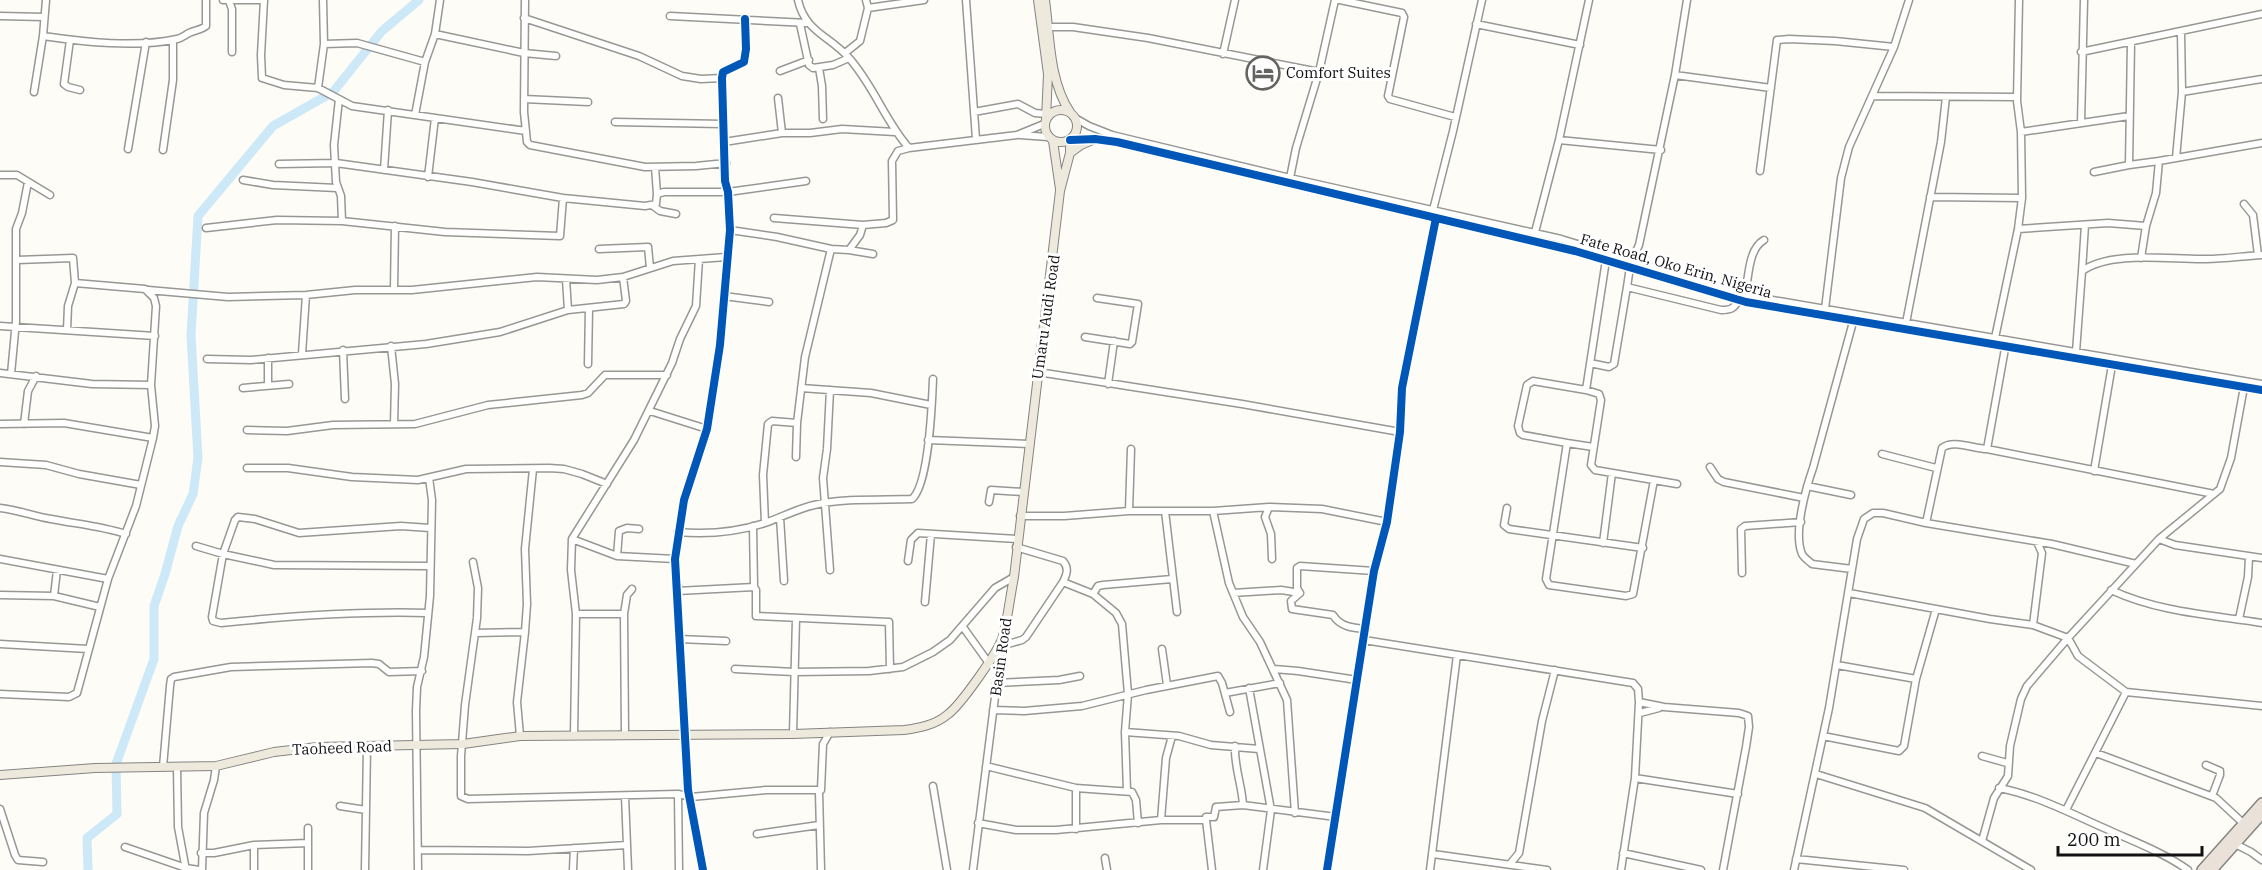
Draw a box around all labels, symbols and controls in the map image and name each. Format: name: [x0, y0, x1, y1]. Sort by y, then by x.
hotel icon: Comfort Suites: [1245, 55, 1281, 91]
place label: Comfort Suites: [1286, 63, 1391, 82]
street label: Fate Road, Oko Erin, Nigeria: [1578, 229, 1774, 302]
street label: Umaru Audi Road: [1027, 253, 1064, 380]
street label: Basin Road: [986, 616, 1015, 697]
street label: Taoheed Road: [292, 736, 392, 759]
scale bar: [2058, 819, 2202, 857]
text: 200 m: [2067, 828, 2121, 851]

